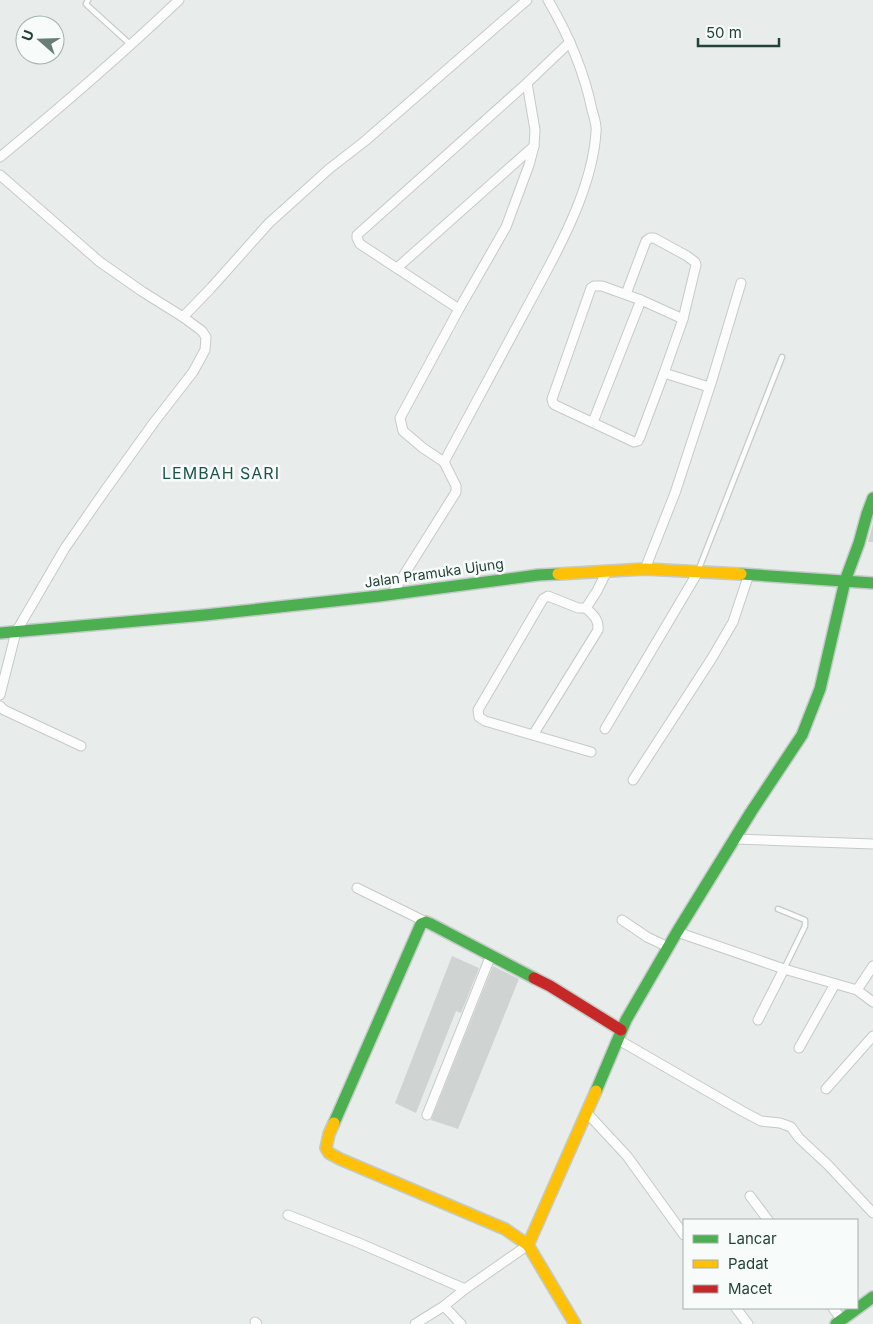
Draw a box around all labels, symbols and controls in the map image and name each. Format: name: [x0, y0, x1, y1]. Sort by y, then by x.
north arrow: [15, 15, 65, 65]
scale bar: [698, 15, 779, 47]
text: 50 m: [706, 23, 742, 42]
text: U: [18, 28, 37, 43]
district label: LEMBAH SARI: [162, 463, 280, 483]
street label: Jalan Pramuka Ujung: [363, 554, 505, 591]
legend: [683, 1219, 858, 1309]
text: Lancar: [728, 1229, 777, 1248]
text: Padat: [728, 1254, 769, 1273]
text: Macet: [728, 1279, 772, 1298]

